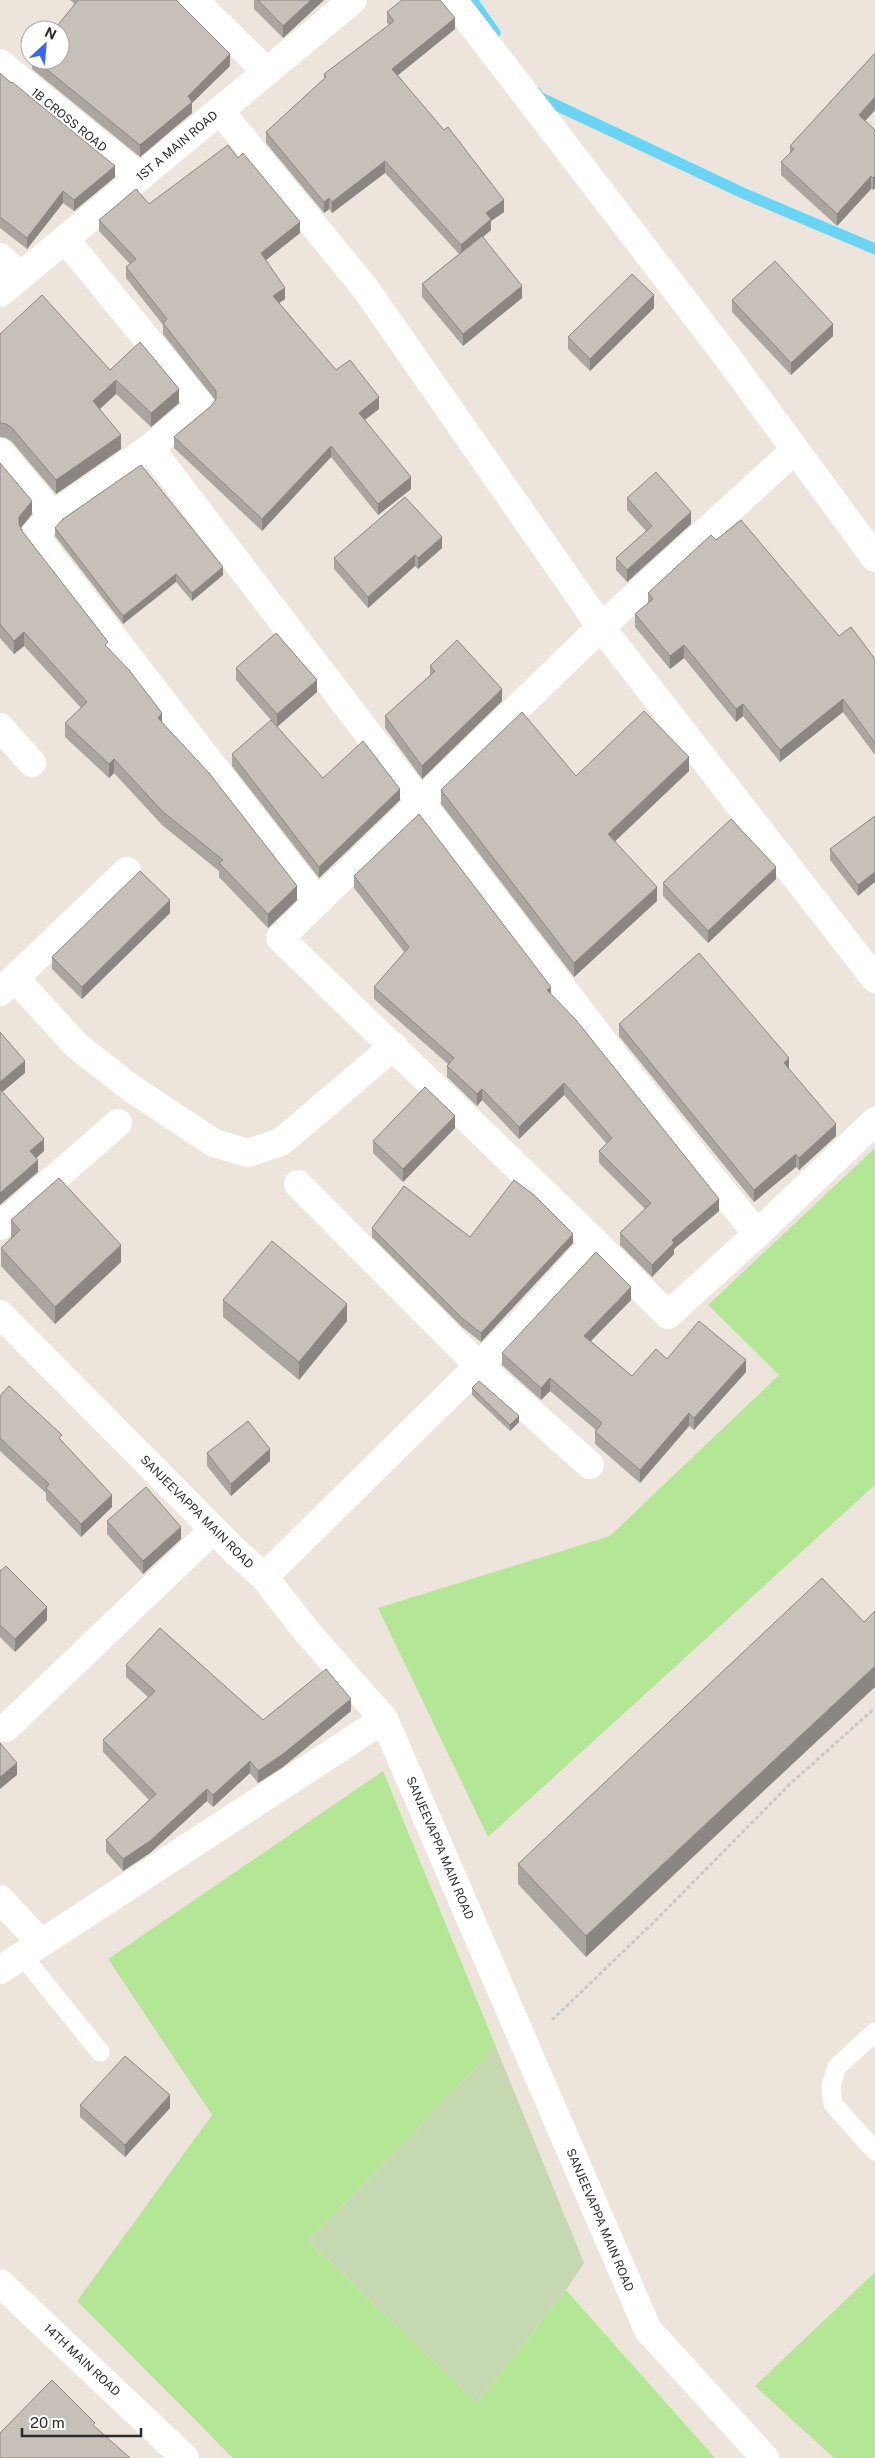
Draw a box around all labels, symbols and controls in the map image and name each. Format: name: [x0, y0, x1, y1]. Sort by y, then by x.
north arrow: [20, 20, 70, 70]
text: N: [42, 24, 59, 43]
street label: 1B CROSS ROAD: [28, 85, 110, 155]
street label: 1ST A MAIN ROAD: [133, 108, 221, 184]
street label: SANJEEVAPPA MAIN ROAD: [138, 1453, 256, 1571]
street label: SANJEEVAPPA MAIN ROAD: [403, 1774, 477, 1922]
street label: SANJEEVAPPA MAIN ROAD: [563, 2146, 637, 2294]
street label: 14TH MAIN ROAD: [41, 2321, 123, 2399]
scale bar: [22, 2406, 141, 2438]
text: 20 m: [30, 2414, 65, 2431]

